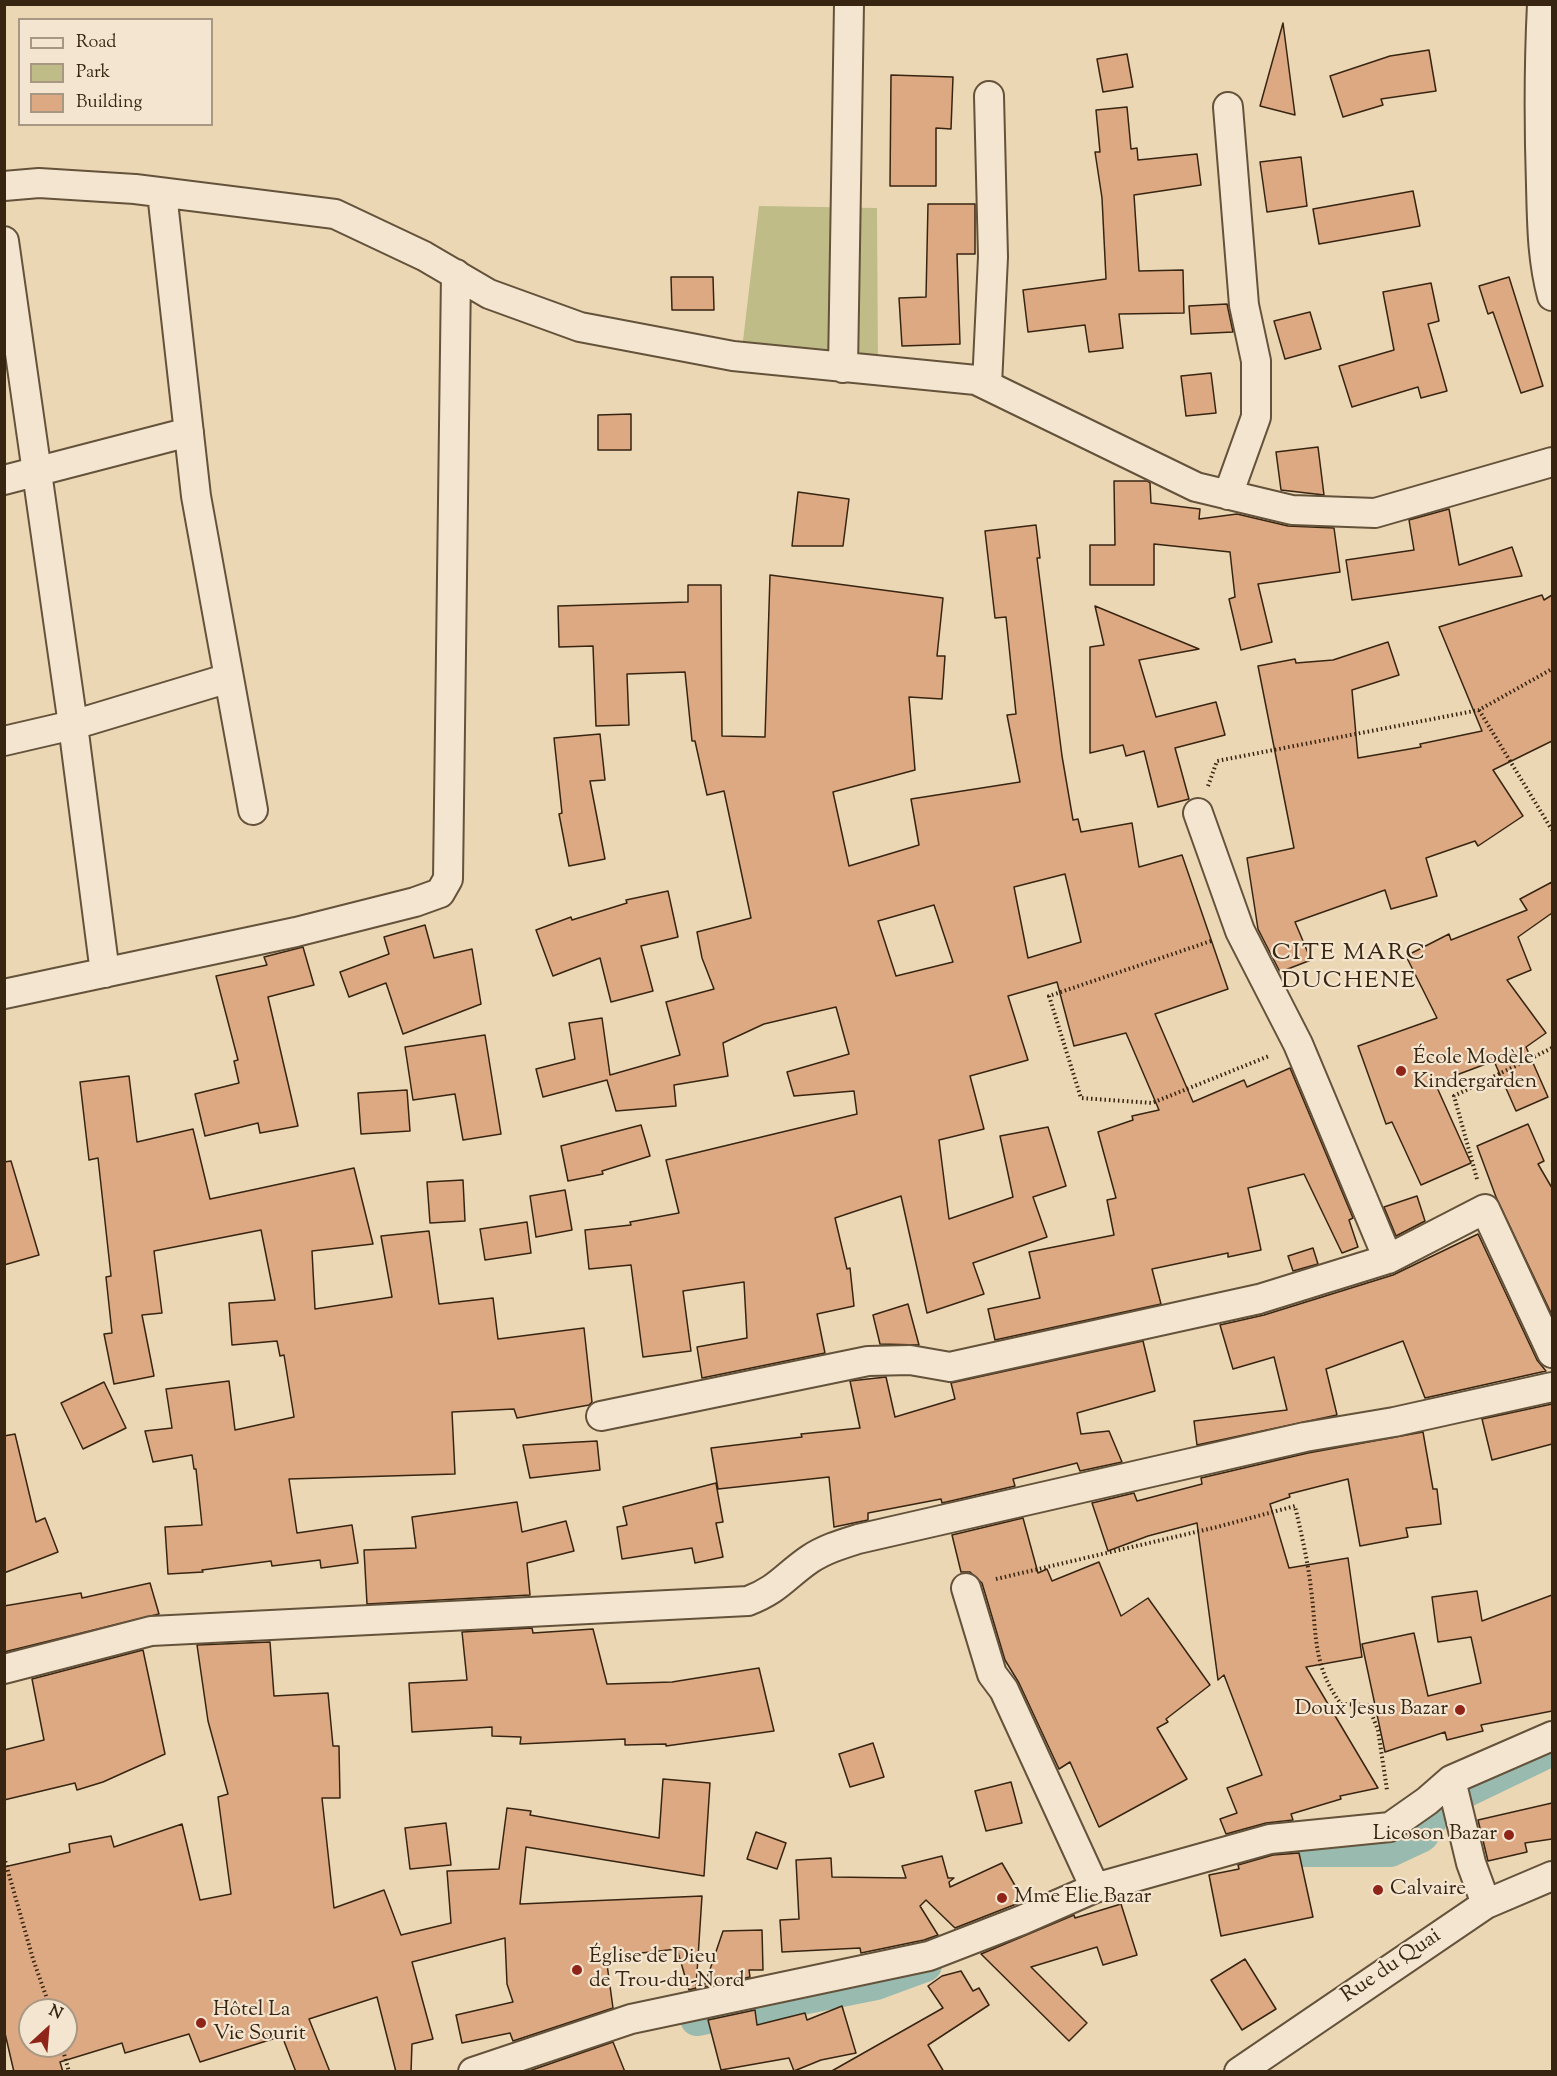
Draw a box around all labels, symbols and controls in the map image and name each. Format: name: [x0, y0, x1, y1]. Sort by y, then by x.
legend: [18, 18, 213, 126]
text: Road: [76, 30, 116, 56]
text: Park: [76, 60, 110, 86]
text: Building: [76, 90, 142, 116]
district label: CITE MARC DUCHENE: [1272, 941, 1426, 997]
place label: École Modèle Kindergarden: [1413, 1046, 1537, 1096]
marker: École Modèle Kindergarden: [1394, 1064, 1408, 1078]
place label: Doux Jesus Bazar: [1295, 1697, 1448, 1723]
marker: Doux Jesus Bazar: [1453, 1703, 1467, 1717]
place label: Licoson Bazar: [1373, 1822, 1497, 1848]
marker: Licoson Bazar: [1502, 1828, 1516, 1842]
place label: Calvaire: [1390, 1877, 1466, 1903]
marker: Calvaire: [1371, 1883, 1385, 1897]
place label: Mme Elie Bazar: [1014, 1885, 1151, 1911]
marker: Mme Elie Bazar: [995, 1891, 1009, 1905]
street label: Rue du Quai: [1338, 1925, 1446, 2009]
place label: Église de Dieu de Trou-du-Nord: [589, 1945, 745, 1995]
marker: Église de Dieu de Trou-du-Nord: [570, 1963, 584, 1977]
north arrow: [18, 1998, 78, 2058]
place label: Hôtel La Vie Sourit: [213, 1998, 306, 2048]
text: N: [44, 2000, 66, 2026]
marker: Hôtel La Vie Sourit: [194, 2016, 208, 2030]

